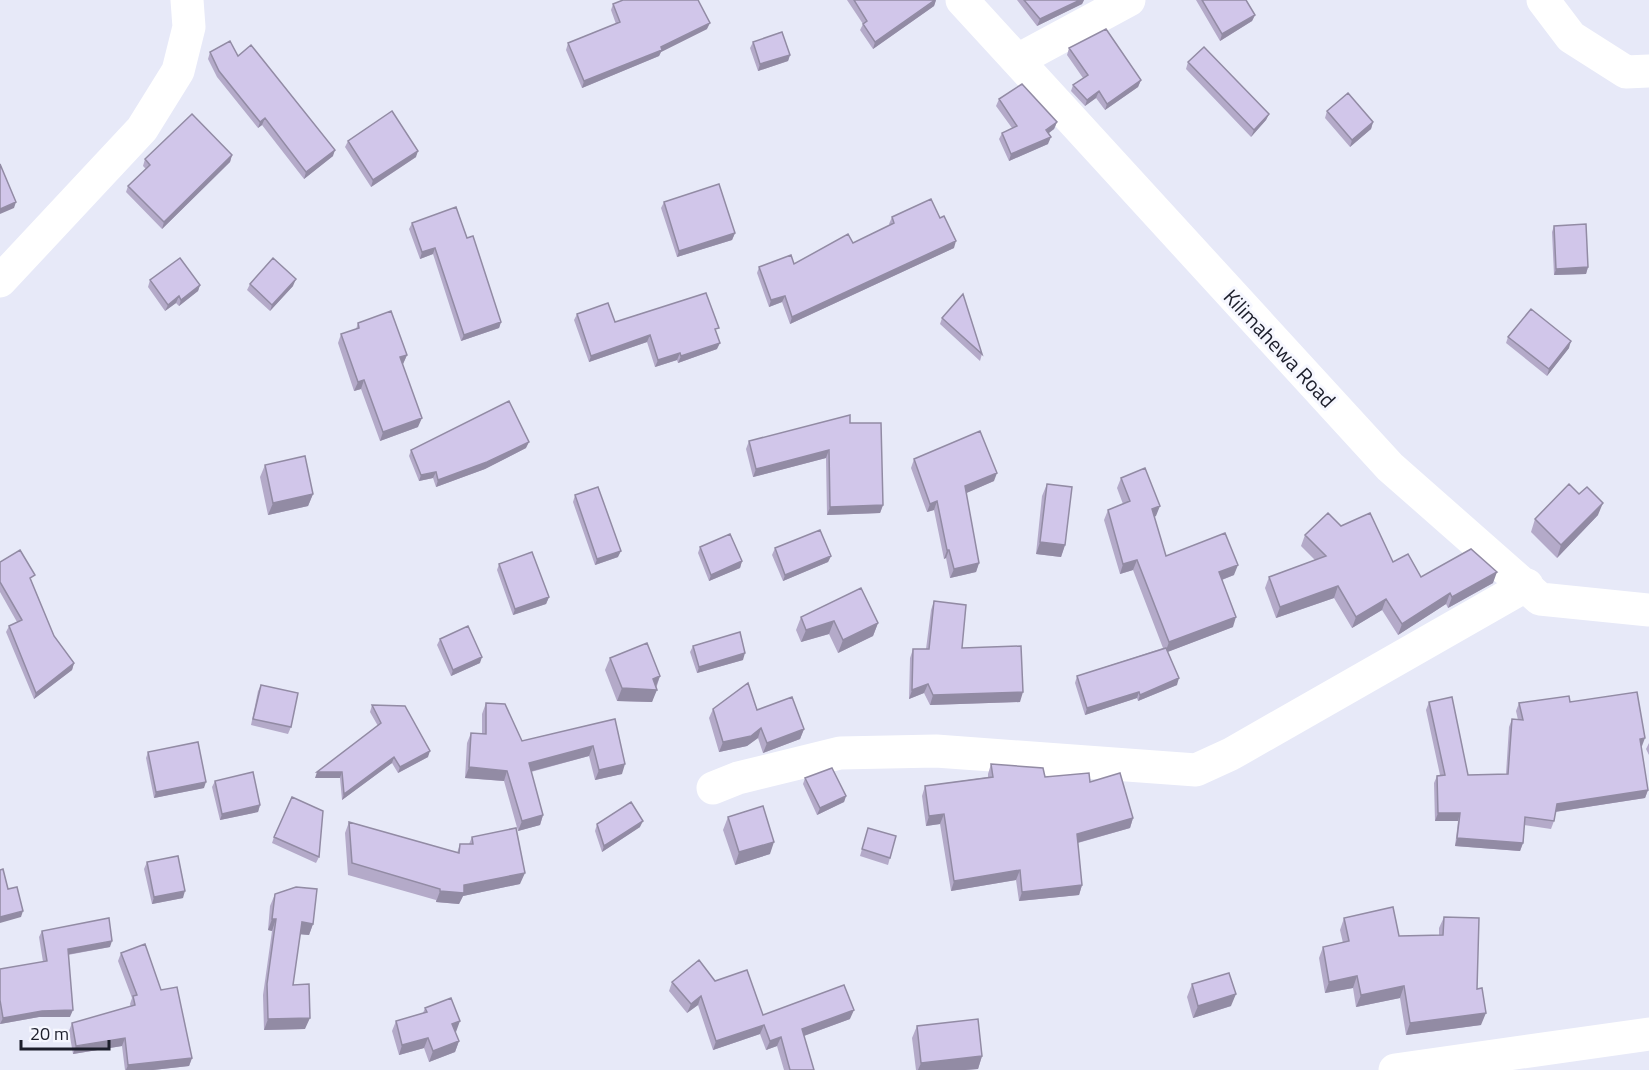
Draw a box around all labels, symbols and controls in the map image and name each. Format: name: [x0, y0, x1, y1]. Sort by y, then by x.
street label: Kilimahewa Road: [1216, 281, 1344, 415]
scale bar: [21, 1013, 110, 1051]
text: 20 m: [30, 1020, 69, 1047]

